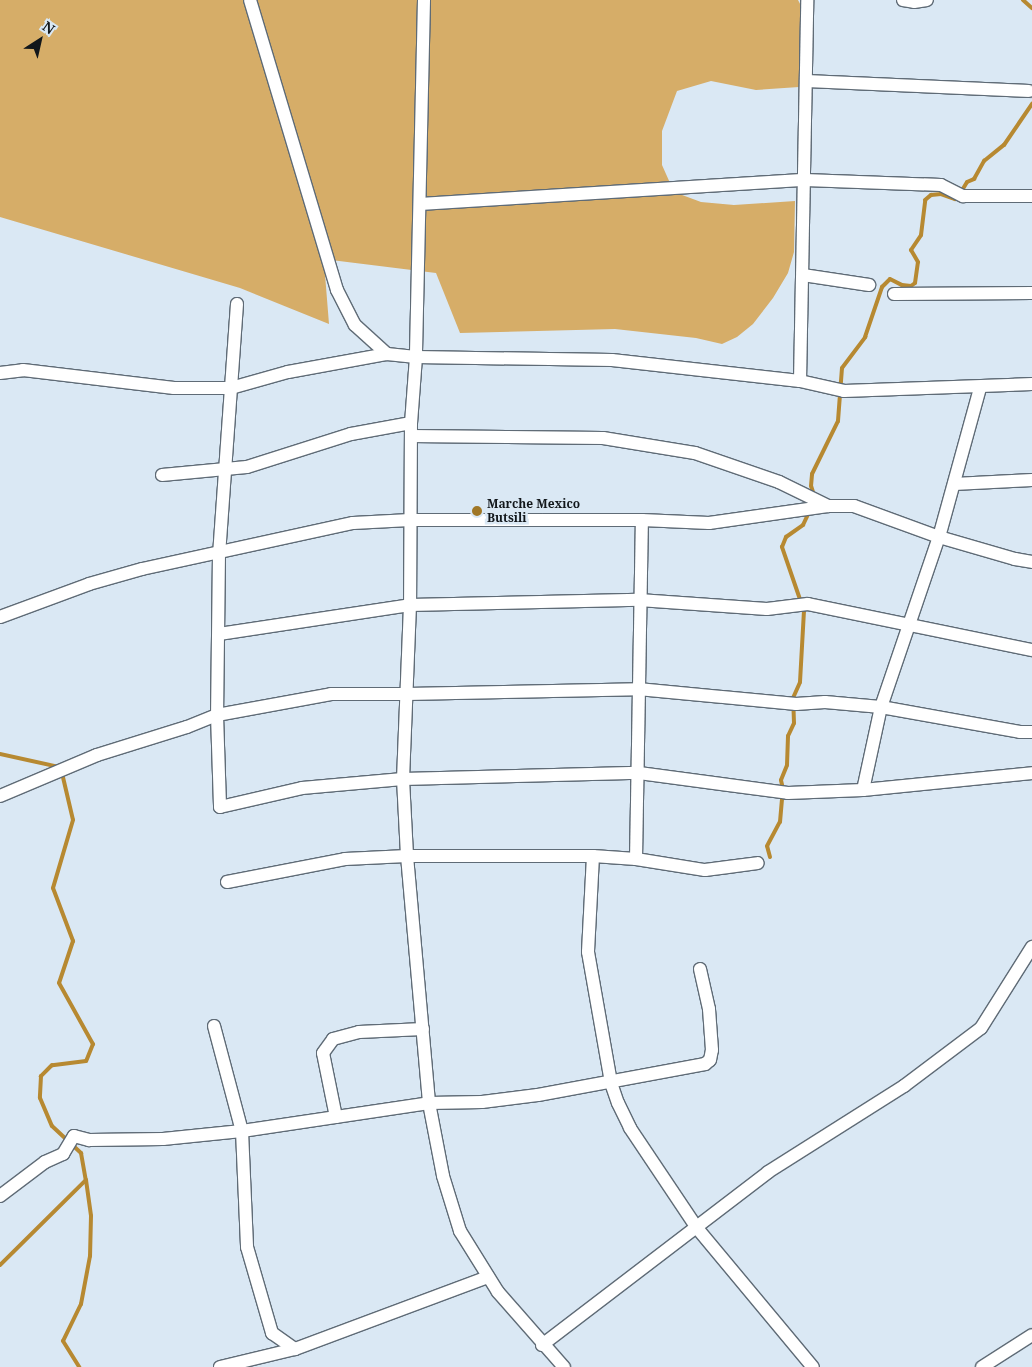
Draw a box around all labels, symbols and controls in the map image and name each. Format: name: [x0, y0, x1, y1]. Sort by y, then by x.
north arrow: [15, 15, 65, 65]
text: N: [39, 16, 59, 38]
place label: Marche Mexico Butsili: [487, 497, 580, 525]
marker: Marche Mexico Butsili: [471, 505, 483, 517]

